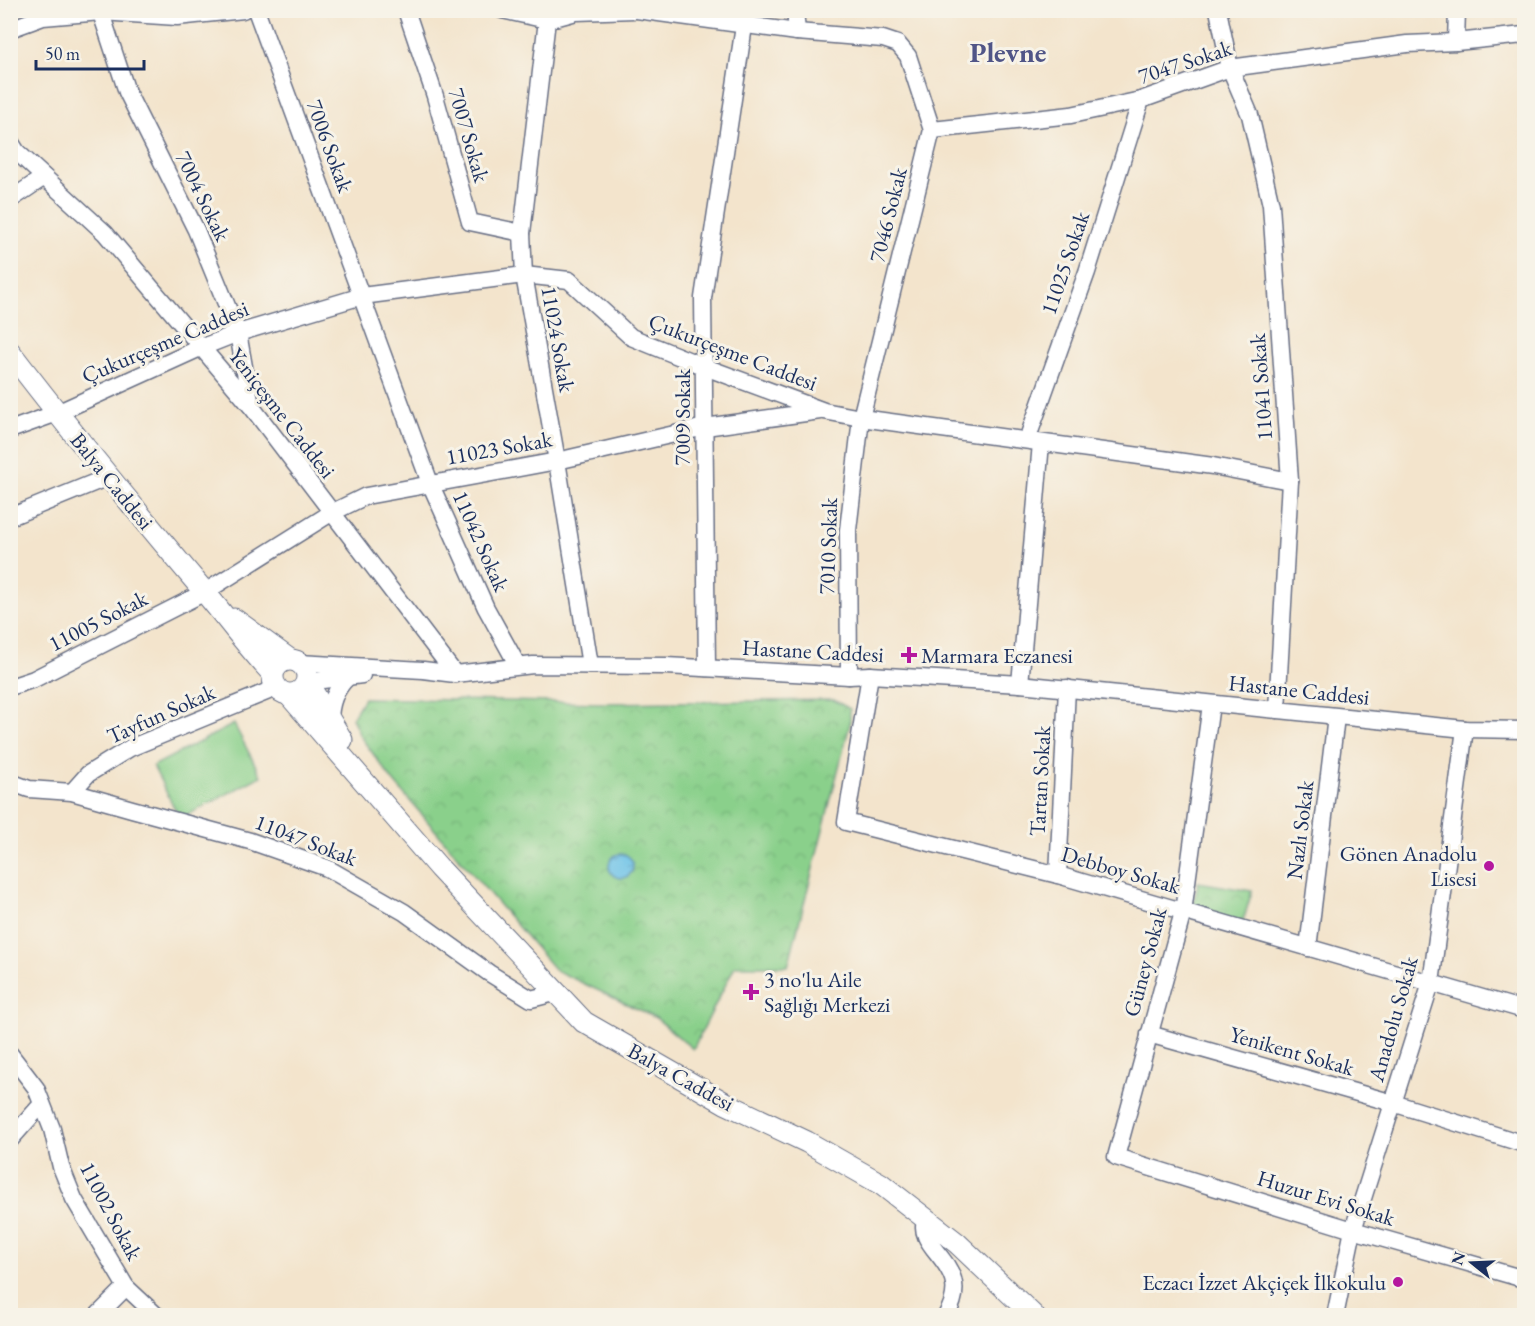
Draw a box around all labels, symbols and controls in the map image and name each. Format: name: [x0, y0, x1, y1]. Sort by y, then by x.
scale bar: [36, 33, 144, 71]
street label: 7047 Sokak: [1134, 33, 1236, 91]
district label: Plevne: [970, 34, 1046, 70]
text: 50 m: [45, 42, 80, 65]
street label: 7007 Sokak: [442, 84, 496, 186]
street label: 7006 Sokak: [300, 96, 360, 197]
street label: 7004 Sokak: [169, 146, 238, 246]
street label: 7046 Sokak: [862, 164, 914, 265]
street label: 11025 Sokak: [1034, 207, 1096, 318]
street label: 11024 Sokak: [534, 284, 582, 395]
street label: Çukurçeşme Caddesi: [77, 294, 253, 390]
street label: Çukurçeşme Caddesi: [644, 306, 822, 398]
street label: 11041 Sokak: [1243, 332, 1279, 442]
street label: Yeniçeşme Caddesi: [222, 342, 342, 484]
street label: 7009 Sokak: [668, 368, 697, 465]
street label: 11023 Sokak: [444, 424, 555, 472]
street label: Balya Caddesi: [64, 426, 160, 536]
street label: 11042 Sokak: [446, 486, 516, 597]
street label: 7010 Sokak: [812, 496, 844, 595]
street label: 11005 Sokak: [44, 583, 153, 658]
street label: Hastane Caddesi: [741, 633, 885, 669]
place label: Marmara Eczanesi: [921, 641, 1073, 670]
marker: Marmara Eczanesi: [902, 648, 916, 662]
street label: Hastane Caddesi: [1227, 668, 1371, 712]
street label: Tayfun Sokak: [102, 677, 220, 751]
street label: Tartan Sokak: [1023, 724, 1057, 837]
street label: Nazlı Sokak: [1280, 778, 1321, 881]
street label: 11047 Sokak: [251, 807, 362, 873]
street label: Debboy Sokak: [1058, 839, 1184, 901]
place label: Gönen Anadolu Lisesi: [1340, 839, 1477, 893]
marker: Gönen Anadolu Lisesi: [1482, 859, 1496, 873]
street label: Güney Sokak: [1116, 903, 1174, 1020]
street label: Anadolu Sokak: [1361, 952, 1425, 1086]
place label: 3 no'lu Aile Sağlığı Merkezi: [764, 965, 891, 1019]
marker: 3 no'lu Aile Sağlığı Merkezi: [742, 983, 760, 1001]
street label: Yenikent Sokak: [1226, 1019, 1358, 1083]
street label: Balya Caddesi: [623, 1036, 739, 1118]
street label: 11002 Sokak: [73, 1157, 149, 1266]
street label: Huzur Evi Sokak: [1254, 1163, 1399, 1233]
north arrow: [1442, 1233, 1502, 1293]
text: N: [1446, 1249, 1470, 1268]
place label: Eczacı İzzet Akçiçek İlkokulu: [1142, 1268, 1386, 1297]
marker: Eczacı İzzet Akçiçek İlkokulu: [1391, 1275, 1405, 1289]

